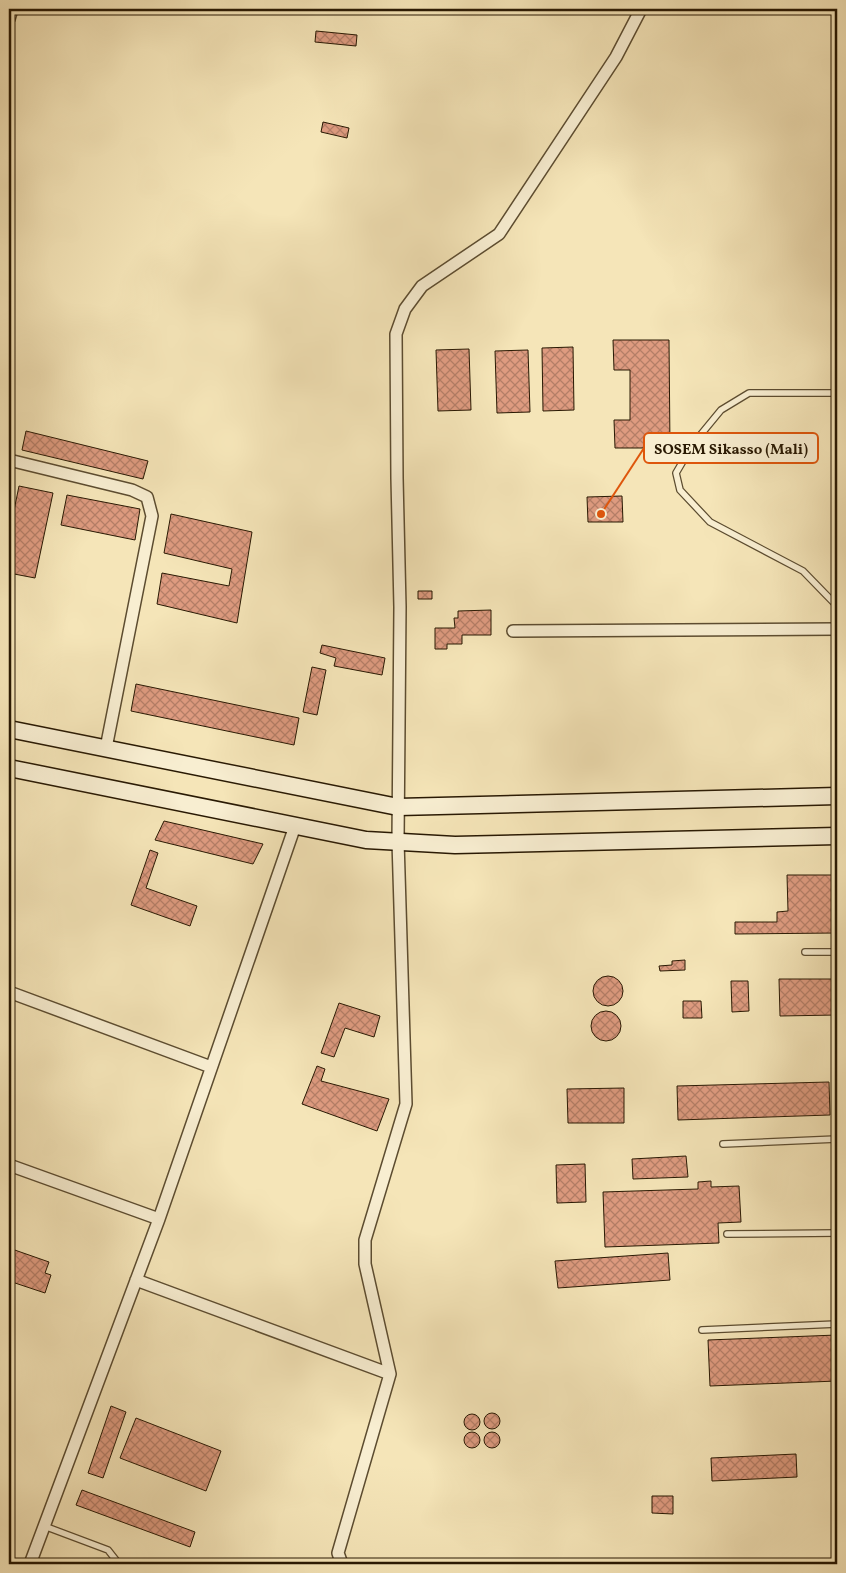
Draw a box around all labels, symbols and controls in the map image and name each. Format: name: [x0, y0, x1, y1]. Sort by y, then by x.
callout: SOSEM Sikasso (Mali): [644, 433, 818, 463]
text: SOSEM Sikasso (Mali): [654, 440, 808, 461]

